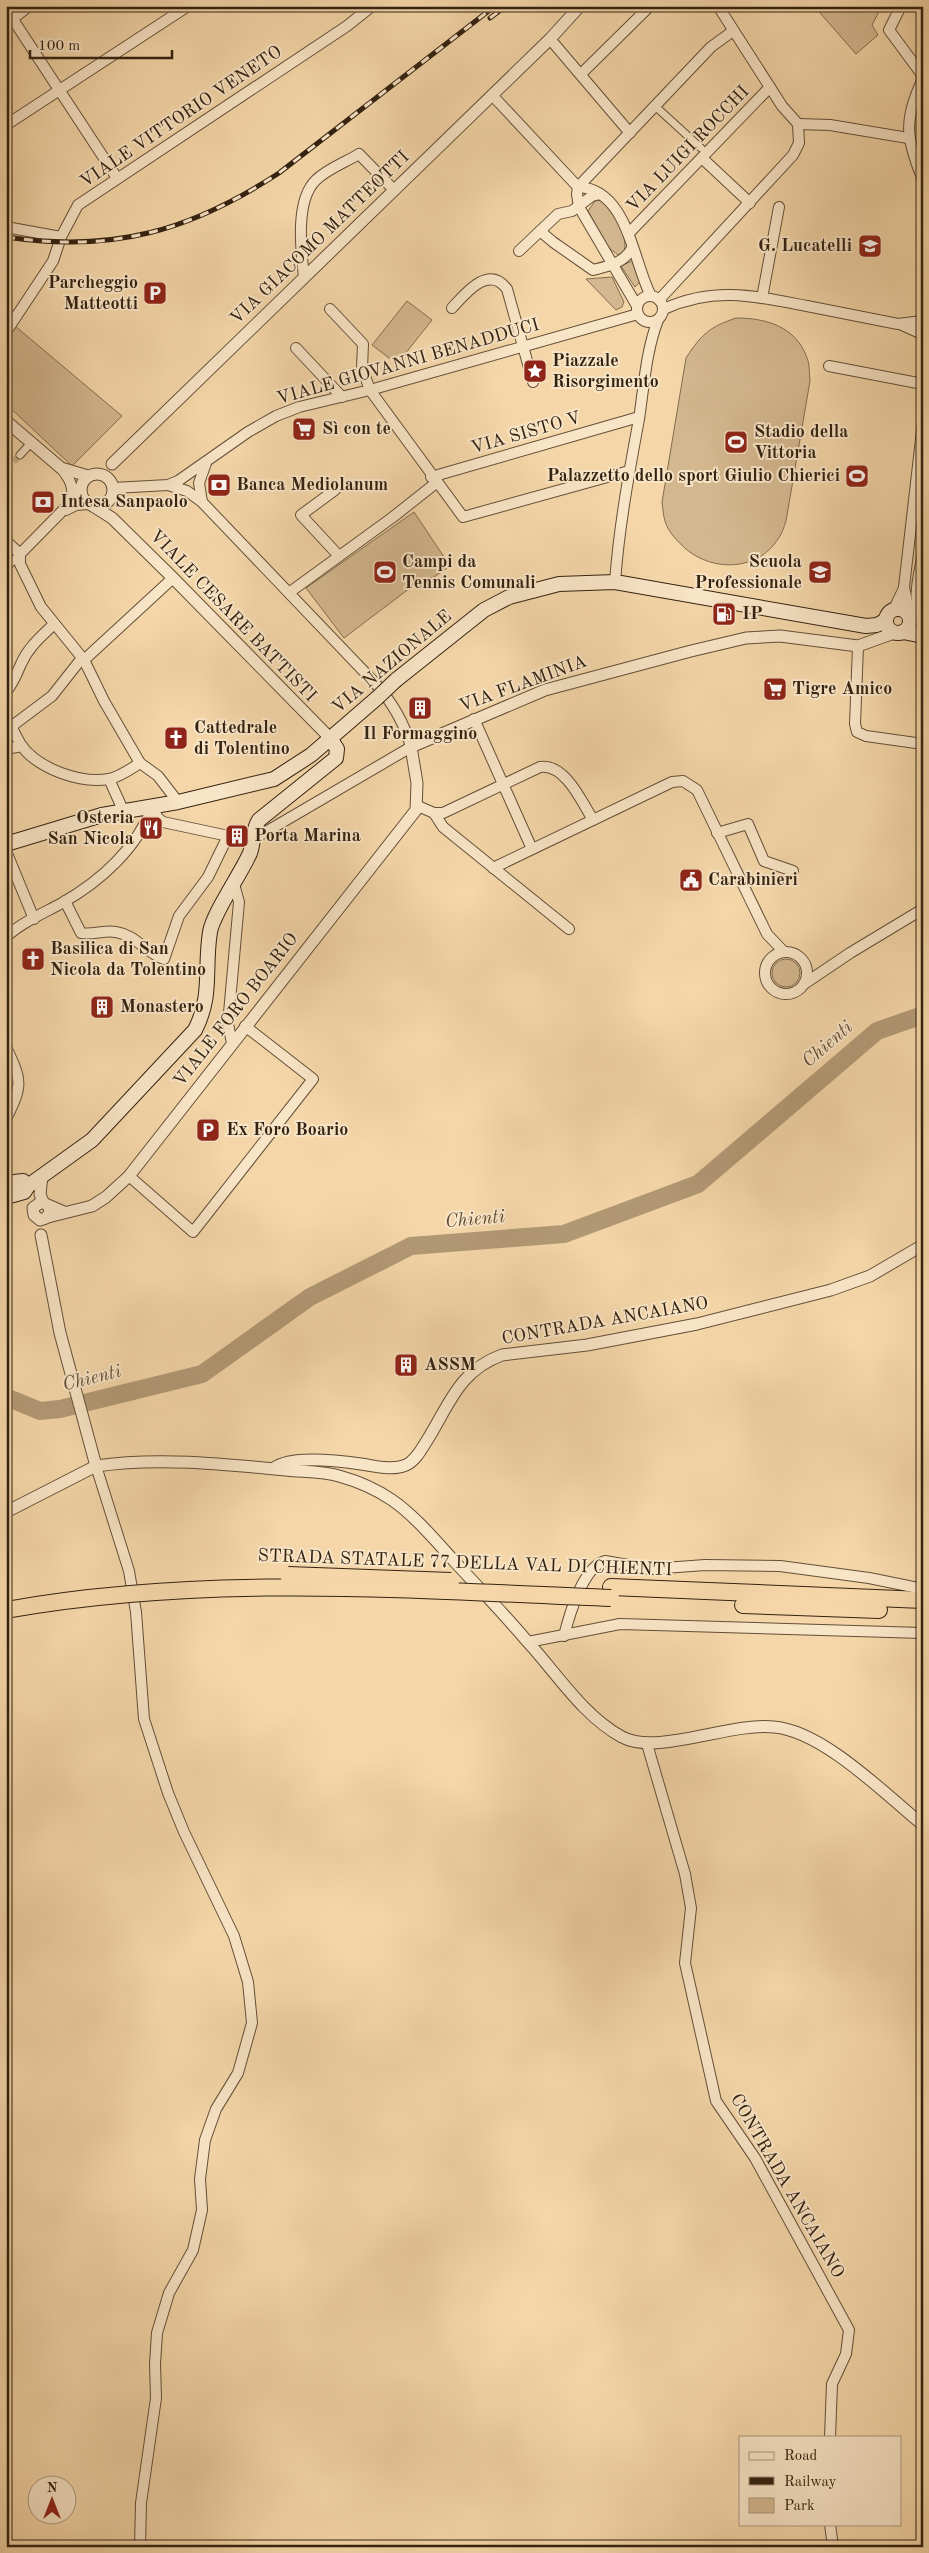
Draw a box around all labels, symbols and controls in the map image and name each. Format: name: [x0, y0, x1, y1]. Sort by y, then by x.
scale bar: [30, 28, 172, 60]
text: 100 m: [38, 39, 80, 54]
street label: VIALE VITTORIO VENETO: [77, 43, 285, 191]
street label: VIA LUIGI ROCCHI: [623, 82, 753, 216]
street label: VIA GIACOMO MATTEOTTI: [227, 148, 413, 328]
school or university icon: G. Lucatelli: [857, 233, 883, 259]
place label: G. Lucatelli: [758, 237, 852, 255]
place label: Parcheggio Matteotti: [48, 274, 138, 313]
parking icon: Parcheggio Matteotti: [142, 280, 168, 306]
street label: VIALE GIOVANNI BENADDUCI: [275, 316, 541, 408]
place label: Piazzale Risorgimento: [552, 352, 659, 391]
place icon: Piazzale Risorgimento: [522, 358, 548, 384]
street label: VIA SISTO V: [469, 409, 583, 457]
supermarket icon: Sì con te: [291, 416, 317, 442]
place label: Sì con te: [322, 420, 391, 438]
place label: Stadio della Vittoria: [754, 423, 848, 462]
sports icon: Stadio della Vittoria: [723, 429, 749, 455]
sports icon: Palazzetto dello sport Giulio Chierici: [844, 463, 870, 489]
place label: Palazzetto dello sport Giulio Chierici: [547, 467, 840, 485]
bank icon: Banca Mediolanum: [206, 472, 232, 498]
place label: Banca Mediolanum: [236, 476, 388, 494]
bank icon: Intesa Sanpaolo: [30, 489, 56, 515]
place label: Intesa Sanpaolo: [60, 493, 188, 511]
street label: VIALE CESARE BATTISTI: [146, 527, 320, 705]
place label: Campi da Tennis Comunali: [402, 553, 536, 592]
place label: Scuola Professionale: [695, 553, 802, 592]
sports icon: Campi da Tennis Comunali: [372, 559, 398, 585]
school or university icon: Scuola Professionale: [807, 559, 833, 585]
fuel station icon: IP: [711, 601, 737, 627]
place label: IP: [742, 605, 763, 623]
street label: VIA NAZIONALE: [329, 607, 455, 717]
street label: VIA FLAMINIA: [457, 652, 590, 715]
supermarket icon: Tigre Amico: [762, 676, 788, 702]
place label: Tigre Amico: [792, 680, 892, 698]
building icon: Il Formaggino: [407, 695, 433, 721]
place label: Cattedrale di Tolentino: [194, 719, 290, 758]
church icon: Cattedrale di Tolentino: [163, 725, 189, 751]
place label: Il Formaggino: [363, 725, 477, 743]
place label: Osteria San Nicola: [47, 809, 134, 848]
restaurant icon: Osteria San Nicola: [138, 815, 164, 841]
building icon: Porta Marina: [224, 823, 250, 849]
place label: Porta Marina: [254, 827, 361, 845]
public building icon: Carabinieri: [678, 867, 704, 893]
place label: Carabinieri: [708, 871, 798, 889]
street label: VIALE FORO BOARIO: [170, 930, 302, 1090]
place label: Basilica di San Nicola da Tolentino: [50, 940, 206, 979]
church icon: Basilica di San Nicola da Tolentino: [20, 946, 46, 972]
building icon: Monastero: [89, 994, 115, 1020]
place label: Monastero: [120, 998, 204, 1016]
water label: Chienti: [799, 1018, 857, 1072]
parking icon: Ex Foro Boario: [195, 1117, 221, 1143]
place label: Ex Foro Boario: [226, 1121, 348, 1139]
water label: Chienti: [444, 1208, 506, 1232]
street label: CONTRADA ANCAIANO: [500, 1294, 710, 1348]
building icon: ASSM: [393, 1352, 419, 1378]
place label: ASSM: [424, 1356, 476, 1374]
water label: Chienti: [61, 1362, 124, 1395]
street label: STRADA STATALE 77 DELLA VAL DI CHIENTI: [257, 1547, 673, 1579]
street label: CONTRADA ANCAIANO: [727, 2091, 847, 2281]
legend: [739, 2436, 902, 2526]
text: Road: [784, 2449, 818, 2464]
text: Railway: [784, 2475, 837, 2490]
north arrow: [28, 2476, 78, 2526]
text: N: [47, 2481, 58, 2495]
text: Park: [784, 2499, 815, 2514]

